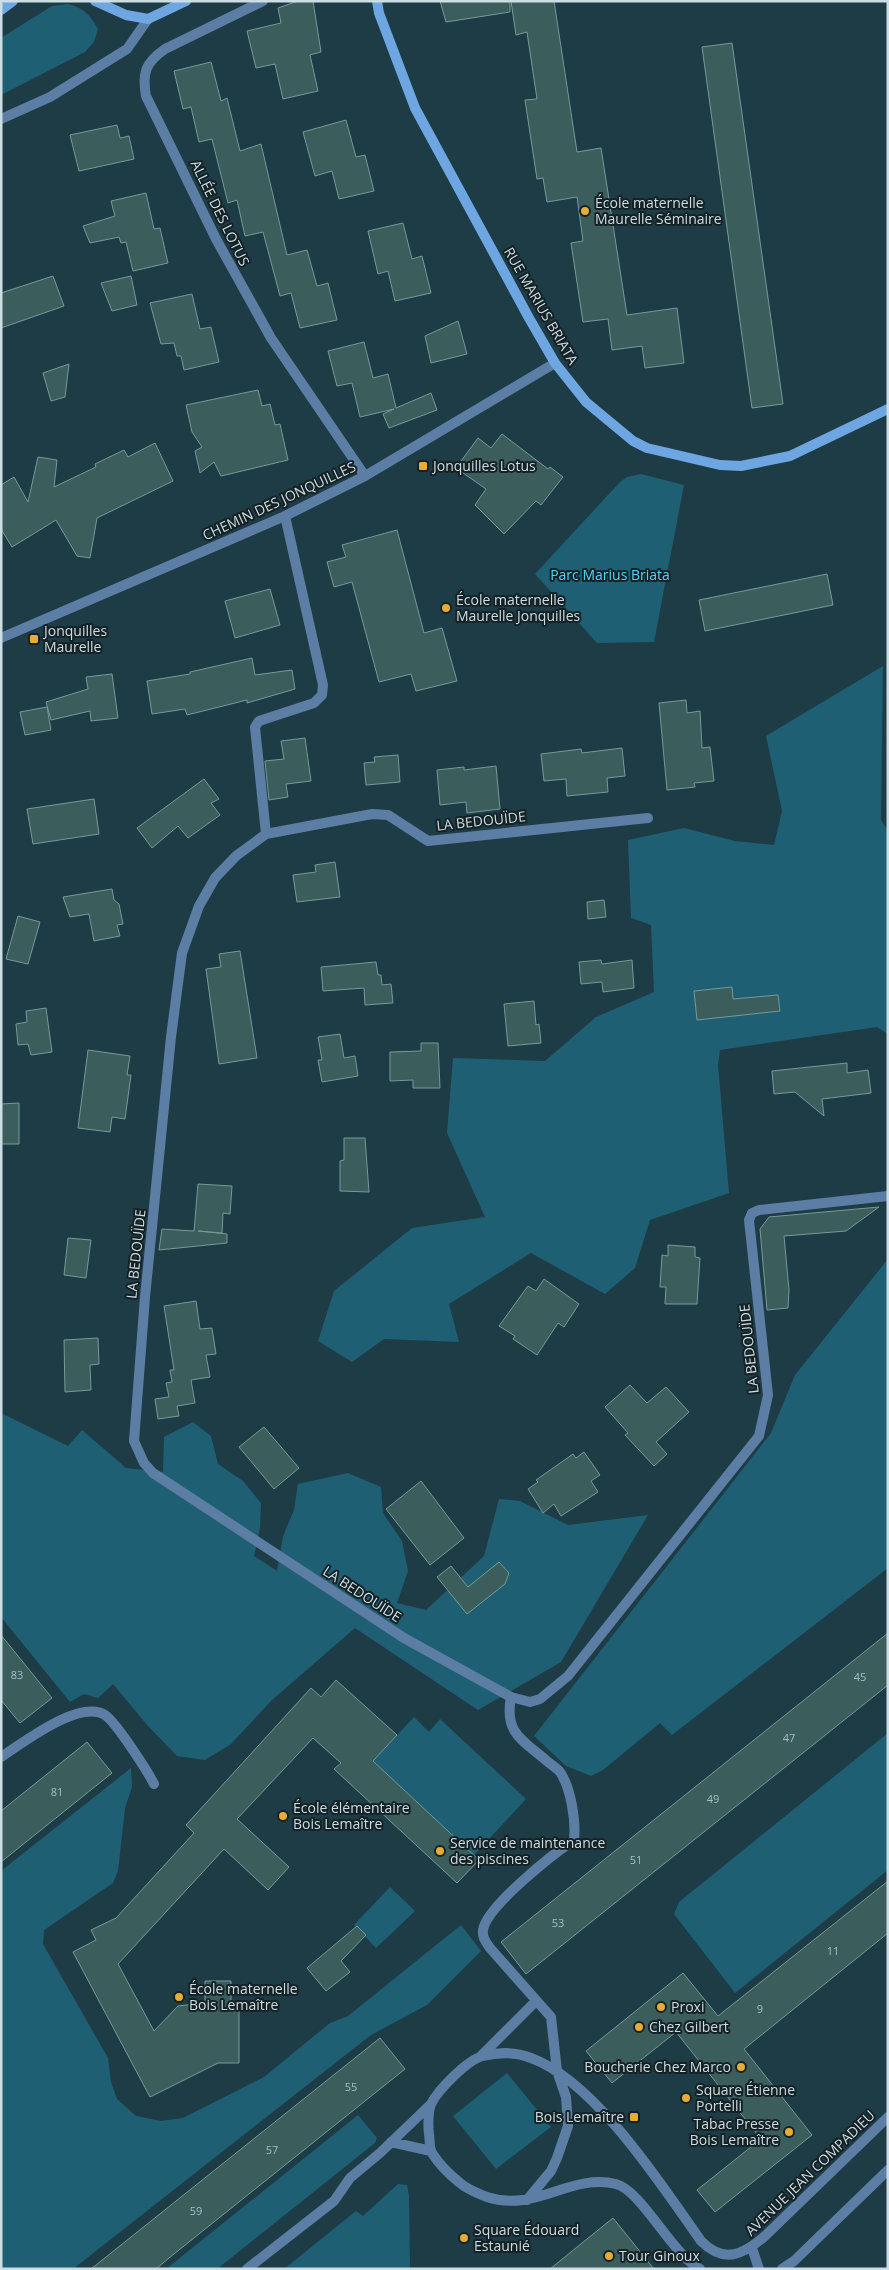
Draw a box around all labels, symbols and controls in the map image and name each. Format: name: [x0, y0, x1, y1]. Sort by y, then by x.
street label: ALLÉE DES LOTUS: [187, 157, 254, 269]
place label: École maternelle Maurelle Séminaire: [595, 193, 722, 228]
marker: École maternelle Maurelle Séminaire: [579, 205, 591, 217]
street label: RUE MARIUS BRIATA: [500, 243, 583, 368]
place label: Jonquilles Lotus: [431, 456, 536, 475]
street label: CHEMIN DES JONQUILLES: [199, 457, 359, 544]
marker: Jonquilles Lotus: [417, 460, 429, 472]
park label: Parc Marius Briata: [550, 565, 670, 584]
place label: École maternelle Maurelle Jonquilles: [456, 590, 580, 625]
marker: École maternelle Maurelle Jonquilles: [440, 602, 452, 614]
place label: Jonquilles Maurelle: [42, 621, 107, 656]
marker: Jonquilles Maurelle: [28, 633, 40, 645]
street label: LA BEDOUÏDE: [435, 806, 527, 835]
street label: LA BEDOUÏDE: [121, 1208, 150, 1300]
street label: LA BEDOUÏDE: [734, 1303, 763, 1395]
street label: LA BEDOUÏDE: [319, 1561, 405, 1626]
house number: 83: [11, 1667, 23, 1682]
house number: 45: [854, 1669, 866, 1684]
house number: 47: [783, 1730, 795, 1745]
house number: 81: [51, 1784, 63, 1799]
house number: 49: [707, 1791, 719, 1806]
place label: École élémentaire Bois Lemaître: [293, 1798, 410, 1833]
marker: École élémentaire Bois Lemaître: [277, 1810, 289, 1822]
place label: Service de maintenance des piscines: [450, 1833, 605, 1868]
marker: Service de maintenance des piscines: [434, 1845, 446, 1857]
house number: 51: [630, 1852, 642, 1867]
house number: 53: [552, 1915, 564, 1930]
house number: 11: [827, 1943, 839, 1958]
place label: École maternelle Bois Lemaître: [189, 1979, 298, 2014]
marker: École maternelle Bois Lemaître: [173, 1991, 185, 2003]
place label: Proxi: [671, 1997, 704, 2016]
marker: Proxi: [655, 2001, 667, 2013]
house number: 9: [757, 2001, 763, 2016]
place label: Chez Gilbert: [649, 2017, 729, 2036]
marker: Chez Gilbert: [633, 2021, 645, 2033]
place label: Boucherie Chez Marco: [584, 2057, 731, 2076]
marker: Boucherie Chez Marco: [735, 2061, 747, 2073]
house number: 55: [345, 2079, 357, 2094]
place label: Square Étienne Portelli: [696, 2080, 795, 2115]
marker: Square Étienne Portelli: [680, 2092, 692, 2104]
street label: AVENUE JEAN COMPADIEU: [741, 2106, 879, 2240]
place label: Bois Lemaître: [535, 2107, 624, 2126]
marker: Bois Lemaître: [628, 2111, 640, 2123]
place label: Tabac Presse Bois Lemaître: [690, 2114, 779, 2149]
marker: Tabac Presse Bois Lemaître: [783, 2126, 795, 2138]
house number: 57: [266, 2142, 278, 2157]
house number: 59: [190, 2203, 202, 2218]
place label: Square Édouard Estaunié: [474, 2220, 579, 2255]
marker: Square Édouard Estaunié: [458, 2232, 470, 2244]
place label: Tour Ginoux: [619, 2246, 700, 2265]
marker: Tour Ginoux: [603, 2250, 615, 2262]

